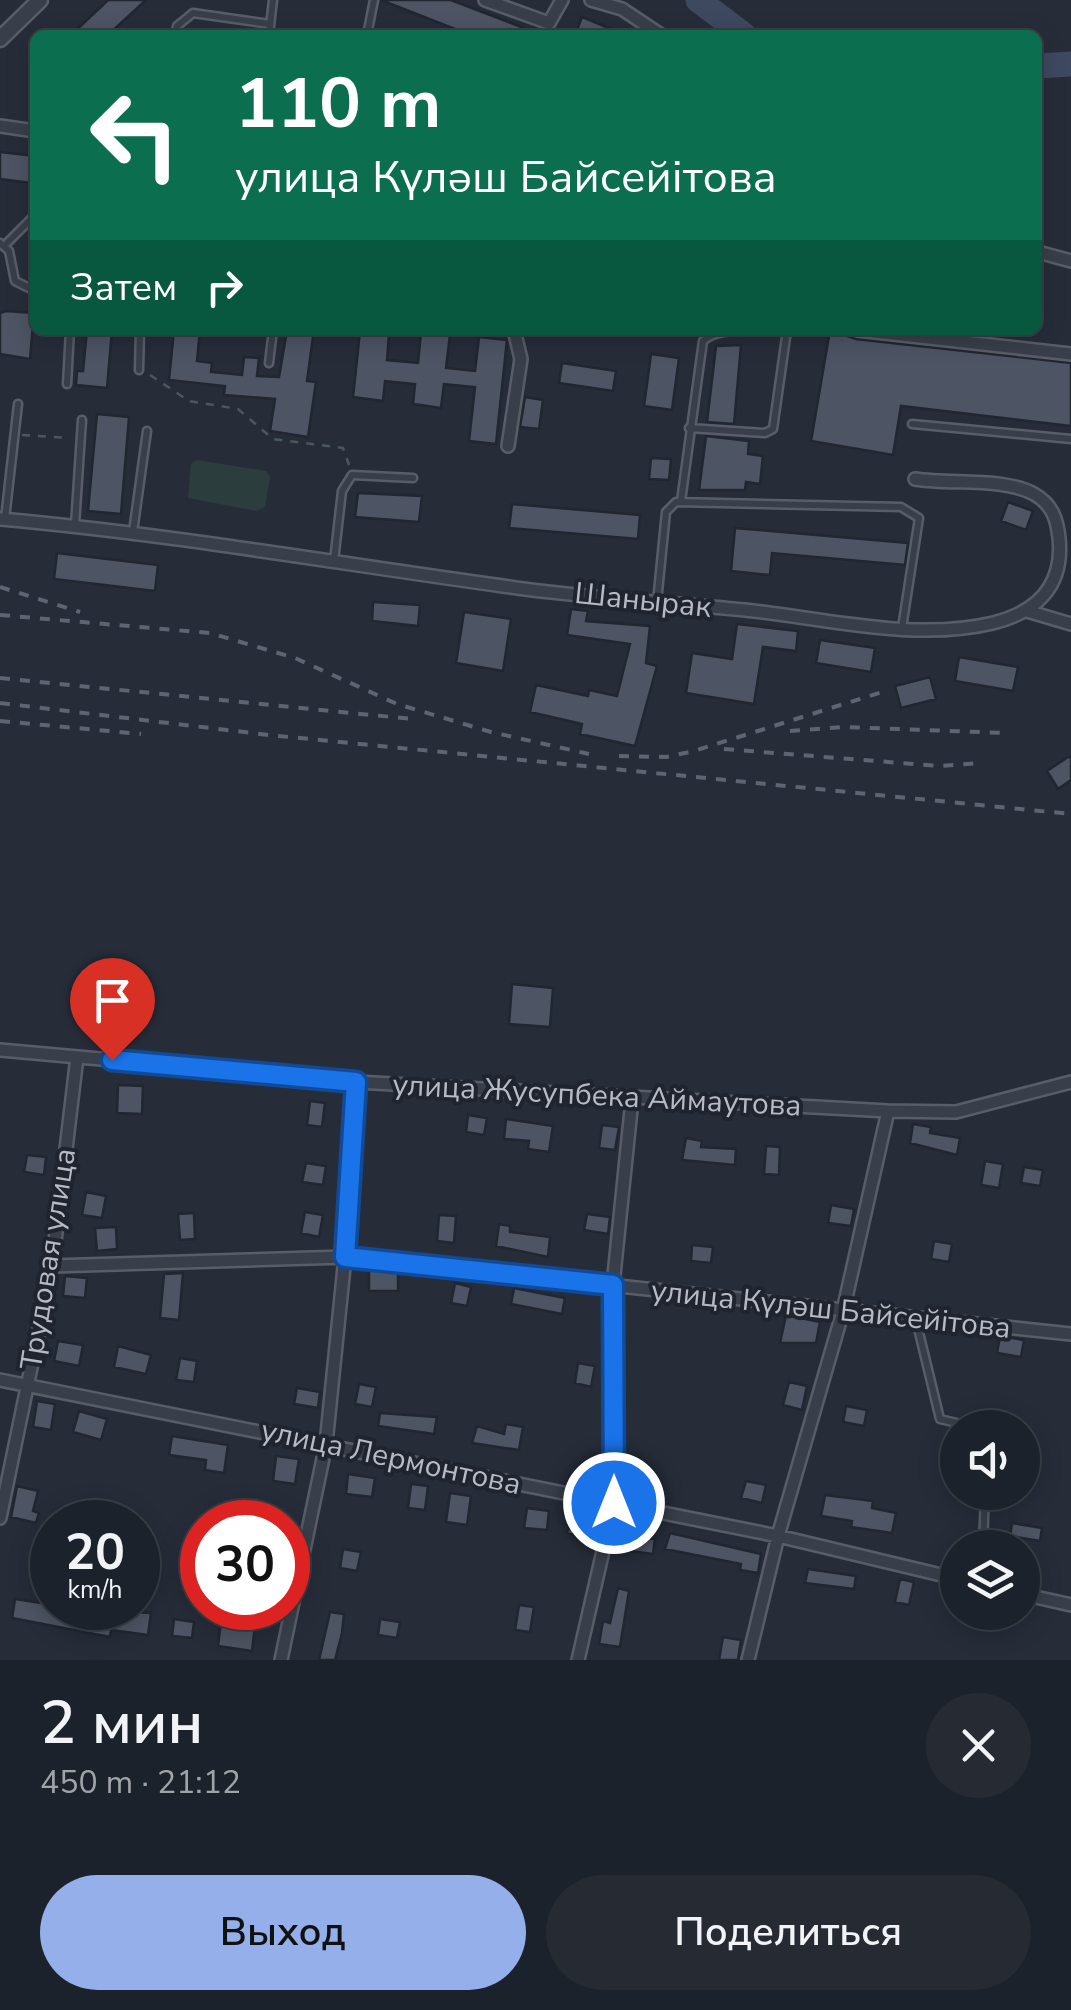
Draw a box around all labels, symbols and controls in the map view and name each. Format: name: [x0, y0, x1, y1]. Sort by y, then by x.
text: 110 m: [235, 56, 441, 152]
icon: left: [70, 70, 200, 200]
text: улица Күләш Байсейітова: [235, 147, 777, 208]
icon: right: [197, 260, 252, 315]
text: Затем: [70, 262, 177, 313]
street label: Шанырак: [573, 573, 713, 628]
pin: [70, 958, 155, 1061]
icon: arrive: [85, 973, 140, 1028]
street label: улица Жусупбека Аймаутова: [391, 1064, 803, 1127]
street label: Трудовая улица: [11, 1145, 86, 1373]
street label: улица Күләш Байсейітова: [649, 1270, 1013, 1349]
street label: улица Лермонтова: [257, 1410, 525, 1505]
map controls: [940, 1410, 1040, 1630]
button: sound: [940, 1410, 1040, 1510]
position arrow: [562, 1451, 666, 1555]
speed limit sign: 30: [180, 1500, 310, 1630]
text: 20: [65, 1518, 125, 1587]
button: layers: [940, 1530, 1040, 1630]
text: km/h: [67, 1573, 123, 1607]
text: 2 мин: [40, 1682, 203, 1764]
button: close: [926, 1693, 1031, 1798]
text: 450 m · 21:12: [40, 1761, 241, 1804]
button: Выход: [40, 1875, 526, 1990]
button: Поделиться: [546, 1875, 1031, 1990]

